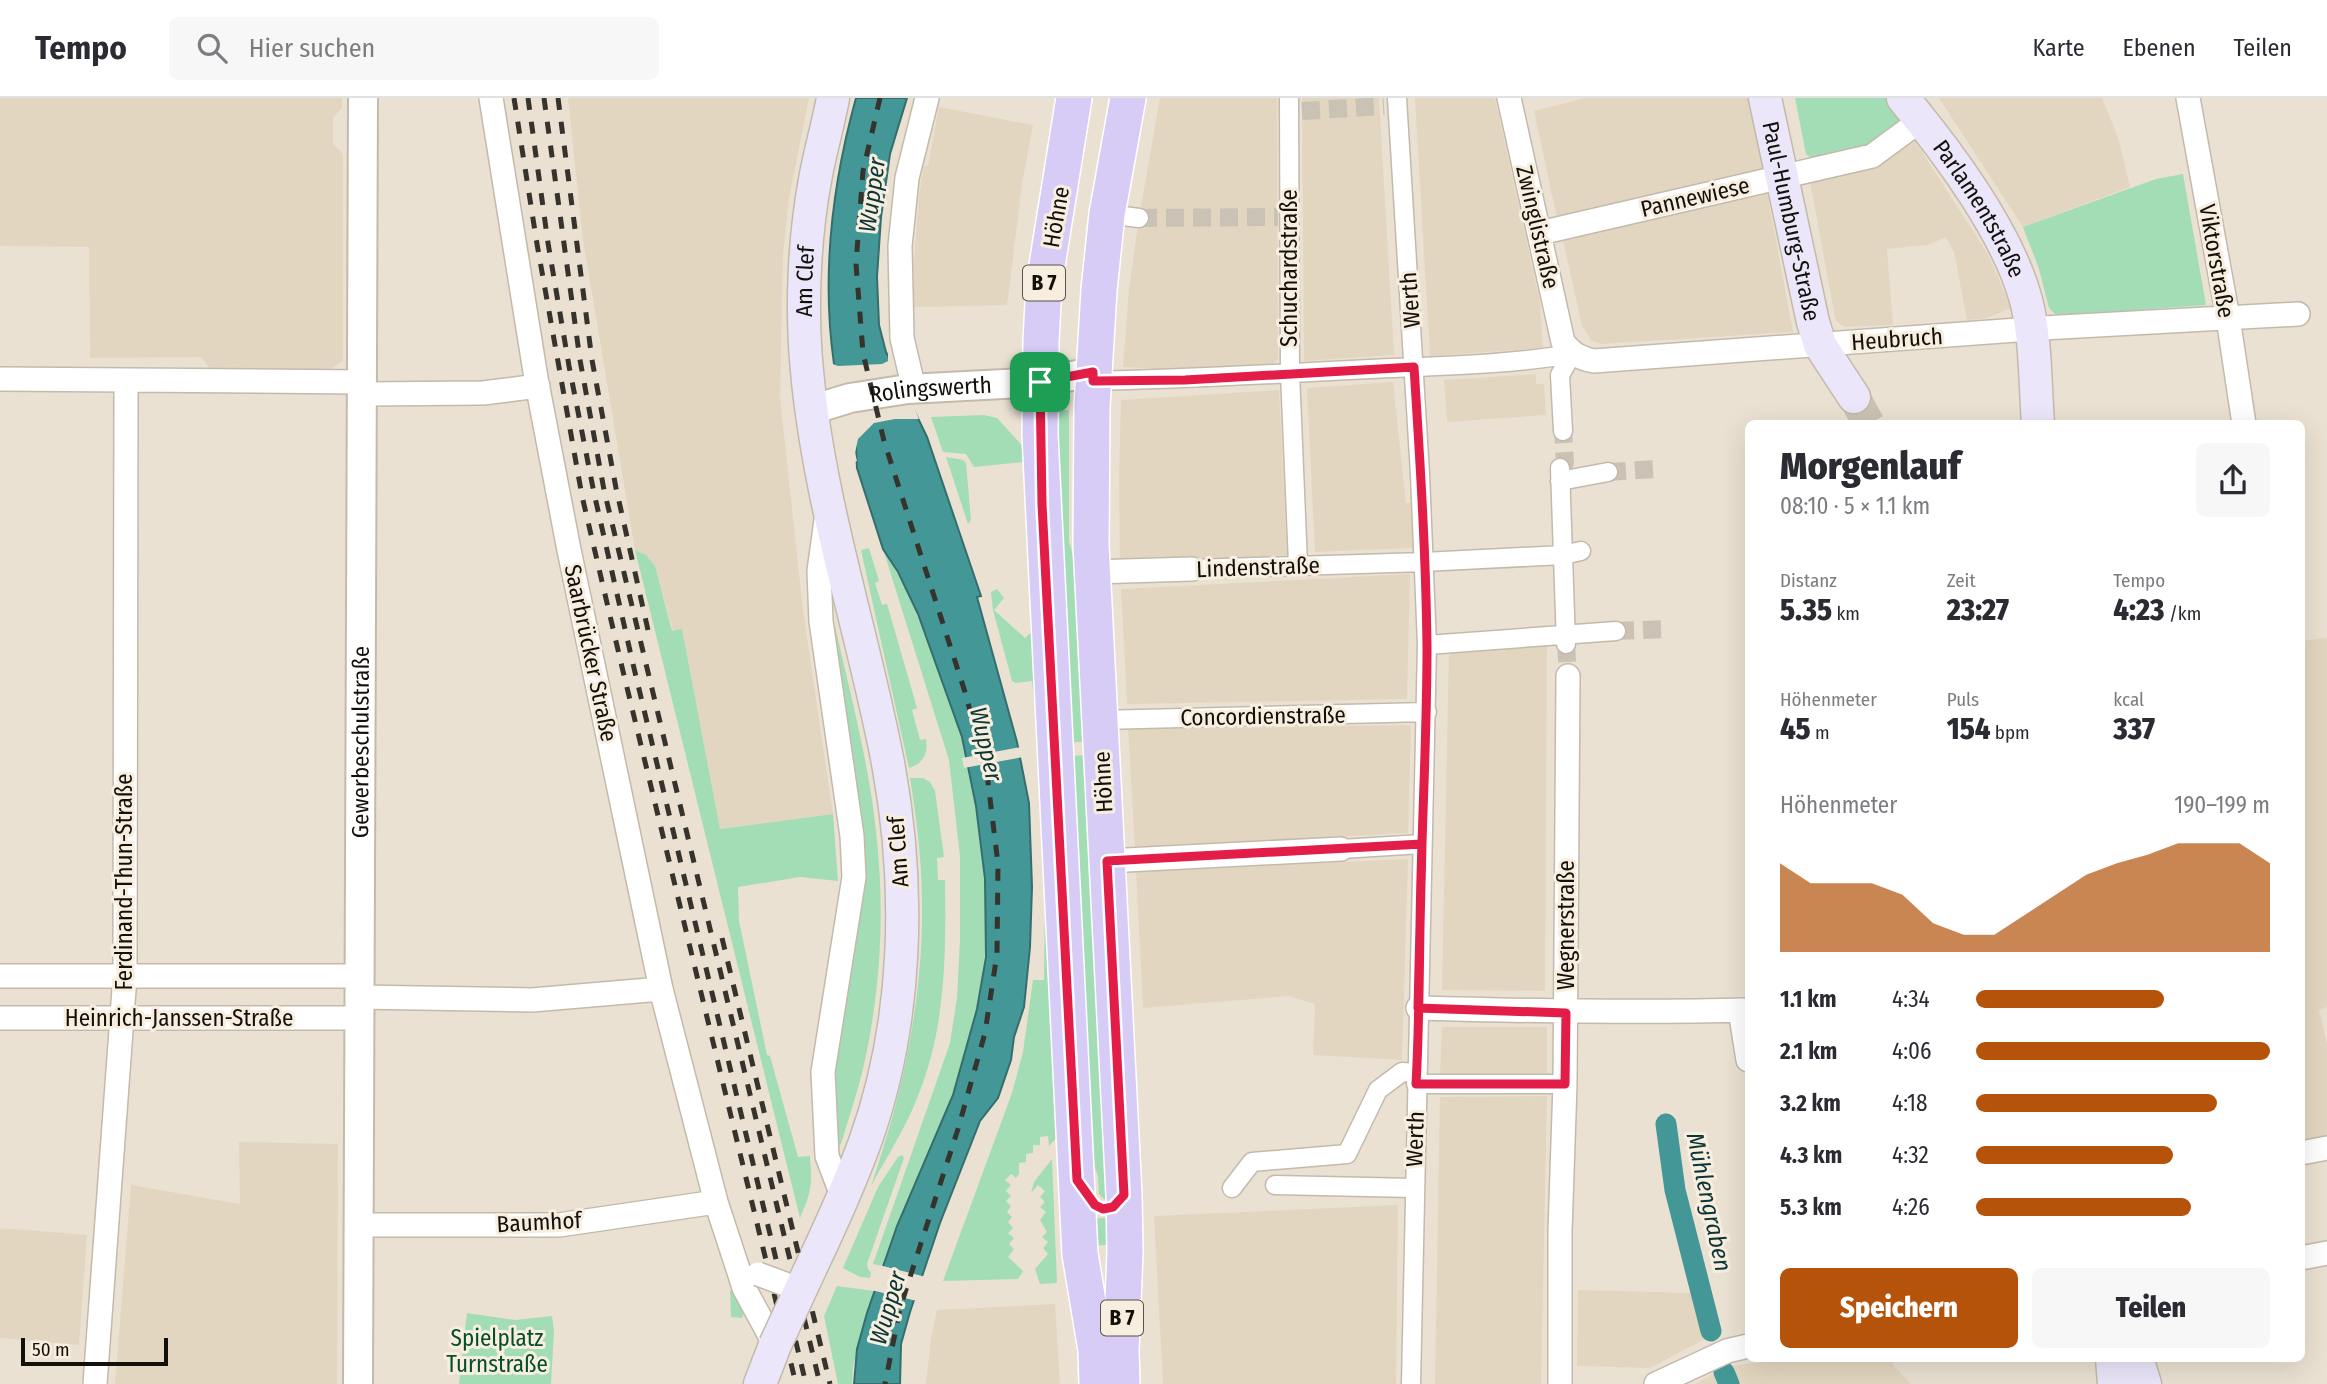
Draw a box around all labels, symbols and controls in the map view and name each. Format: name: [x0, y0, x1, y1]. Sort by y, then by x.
search box: [169, 17, 659, 80]
text: Tempo: [35, 28, 127, 68]
icon: search: [193, 29, 231, 67]
text: Hier suchen: [249, 33, 375, 64]
text: Karte: [2033, 34, 2085, 62]
text: Ebenen: [2123, 34, 2196, 62]
text: Teilen: [2234, 34, 2292, 62]
street label: Paul-Humburg-Straße: [1756, 119, 1826, 324]
street label: Parlamentstraße: [1927, 134, 2031, 281]
water label: Wupper: [853, 155, 891, 234]
street label: Zwinglistraße: [1510, 163, 1566, 291]
street label: Pannewiese: [1638, 171, 1752, 223]
street label: Höhne: [1037, 184, 1075, 250]
street label: Schuchardstraße: [1275, 189, 1303, 347]
street label: Viktorstraße: [2193, 202, 2241, 320]
street label: Am Clef: [790, 243, 821, 317]
road number: B 7: [1023, 266, 1065, 300]
street label: Werth: [1394, 271, 1426, 329]
street label: Heubruch: [1850, 322, 1944, 356]
pin: [1010, 352, 1070, 412]
icon: arrive: [1021, 363, 1059, 401]
street label: Rolingswerth: [867, 371, 993, 409]
text: Morgenlauf: [1780, 443, 1961, 489]
button: share: [2196, 443, 2270, 517]
text: 08:10 · 5 × 1.1 km: [1780, 492, 1930, 520]
street label: Lindenstraße: [1196, 551, 1320, 583]
street label: Saarbrücker Straße: [559, 562, 623, 744]
text: Distanz: [1780, 569, 1837, 592]
text: Zeit: [1947, 569, 1976, 592]
text: Tempo: [2113, 569, 2165, 592]
text: 5.35: [1780, 592, 1832, 628]
text: 23:27: [1947, 592, 2009, 628]
text: 4:23: [2113, 592, 2164, 628]
text: km: [1832, 602, 1860, 625]
text: /km: [2164, 602, 2201, 625]
street label: Gewerbeschulstraße: [346, 646, 375, 838]
text: Höhenmeter: [1780, 688, 1877, 711]
text: Puls: [1947, 688, 1979, 711]
text: kcal: [2113, 688, 2144, 711]
street label: Concordienstraße: [1180, 701, 1346, 731]
water label: Wupper: [964, 704, 1008, 784]
text: 45: [1780, 711, 1810, 747]
text: 154: [1947, 711, 1990, 747]
text: 337: [2113, 711, 2155, 747]
text: m: [1810, 721, 1830, 744]
text: bpm: [1990, 721, 2030, 744]
street label: Höhne: [1087, 750, 1119, 814]
street label: Ferdinand-Thun-Straße: [110, 774, 138, 990]
text: Höhenmeter: [1780, 791, 1897, 819]
text: 190–199 m: [2174, 791, 2270, 819]
street label: Am Clef: [881, 814, 914, 888]
street label: Wegnerstraße: [1552, 860, 1580, 990]
text: 1.1 km: [1780, 985, 1836, 1013]
text: 4:34: [1892, 985, 1930, 1013]
street label: Heinrich-Janssen-Straße: [65, 1004, 293, 1032]
text: 2.1 km: [1780, 1037, 1837, 1065]
text: 4:06: [1892, 1037, 1931, 1065]
text: 3.2 km: [1780, 1089, 1841, 1117]
text: 4:18: [1892, 1089, 1928, 1117]
street label: Werth: [1400, 1111, 1430, 1167]
water label: Mühlengraben: [1681, 1130, 1737, 1274]
text: 4.3 km: [1780, 1141, 1842, 1169]
text: 4:32: [1892, 1141, 1929, 1169]
text: 5.3 km: [1780, 1193, 1842, 1221]
text: 4:26: [1892, 1193, 1930, 1221]
street label: Baumhof: [496, 1206, 584, 1238]
water label: Wupper: [864, 1267, 912, 1348]
button: Speichern: [1780, 1268, 2018, 1348]
button: Teilen: [2032, 1268, 2270, 1348]
road number: B 7: [1101, 1300, 1143, 1336]
park label: Spielplatz Turnstraße: [446, 1324, 548, 1378]
scale bar: [21, 1335, 168, 1367]
text: 50 m: [32, 1338, 70, 1361]

